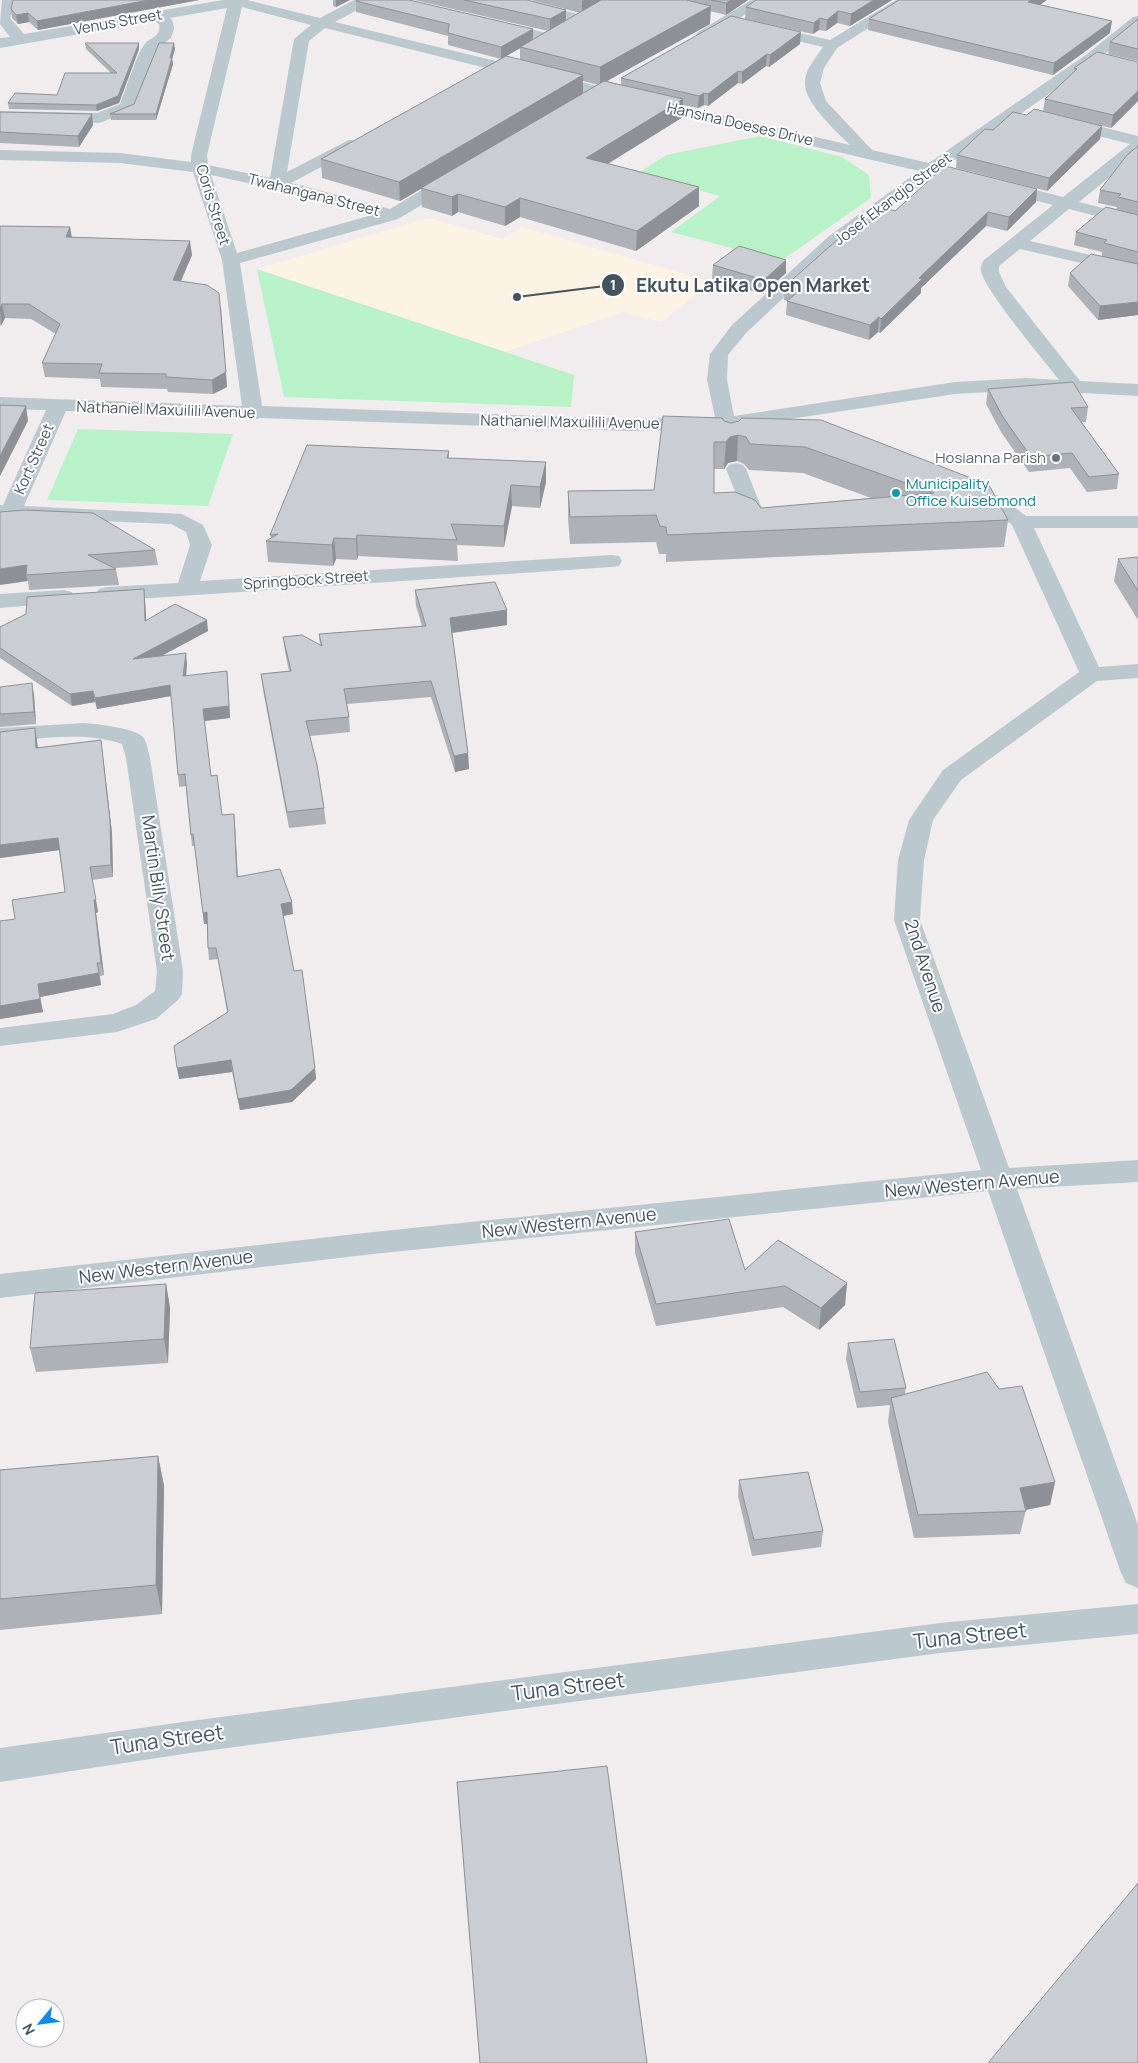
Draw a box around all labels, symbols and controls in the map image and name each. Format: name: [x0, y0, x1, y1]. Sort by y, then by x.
street label: Venus Street: [72, 3, 164, 40]
street label: Hansina Doeses Drive: [665, 96, 815, 151]
street label: Josef Ekandjo Street: [829, 147, 956, 250]
street label: Coris Street: [191, 162, 236, 248]
street label: Twahangana Street: [246, 168, 382, 221]
callout: Ekutu Latika Open Market: [601, 268, 880, 302]
text: Ekutu Latika Open Market: [636, 272, 870, 298]
text: 1: [610, 274, 616, 295]
street label: Nathaniel Maxuilili Avenue: [76, 396, 256, 423]
street label: Nathaniel Maxuilili Avenue: [480, 409, 660, 434]
street label: Kort Street: [9, 420, 59, 498]
place label: Hosianna Parish: [935, 447, 1046, 468]
marker: Hosianna Parish: [1050, 452, 1062, 464]
place label: Municipality Office Kuisebmond: [906, 473, 1036, 511]
marker: Municipality Office Kuisebmond: [890, 487, 902, 499]
street label: Springbock Street: [243, 565, 369, 594]
street label: Martin Billy Street: [137, 813, 181, 962]
street label: 2nd Avenue: [900, 916, 952, 1015]
street label: New Western Avenue: [883, 1163, 1060, 1203]
street label: New Western Avenue: [480, 1201, 657, 1243]
street label: New Western Avenue: [77, 1243, 254, 1289]
street label: Tuna Street: [912, 1615, 1028, 1655]
street label: Tuna Street: [510, 1665, 626, 1707]
street label: Tuna Street: [108, 1717, 225, 1761]
north arrow: [15, 1998, 65, 2048]
text: N: [17, 2021, 39, 2039]

